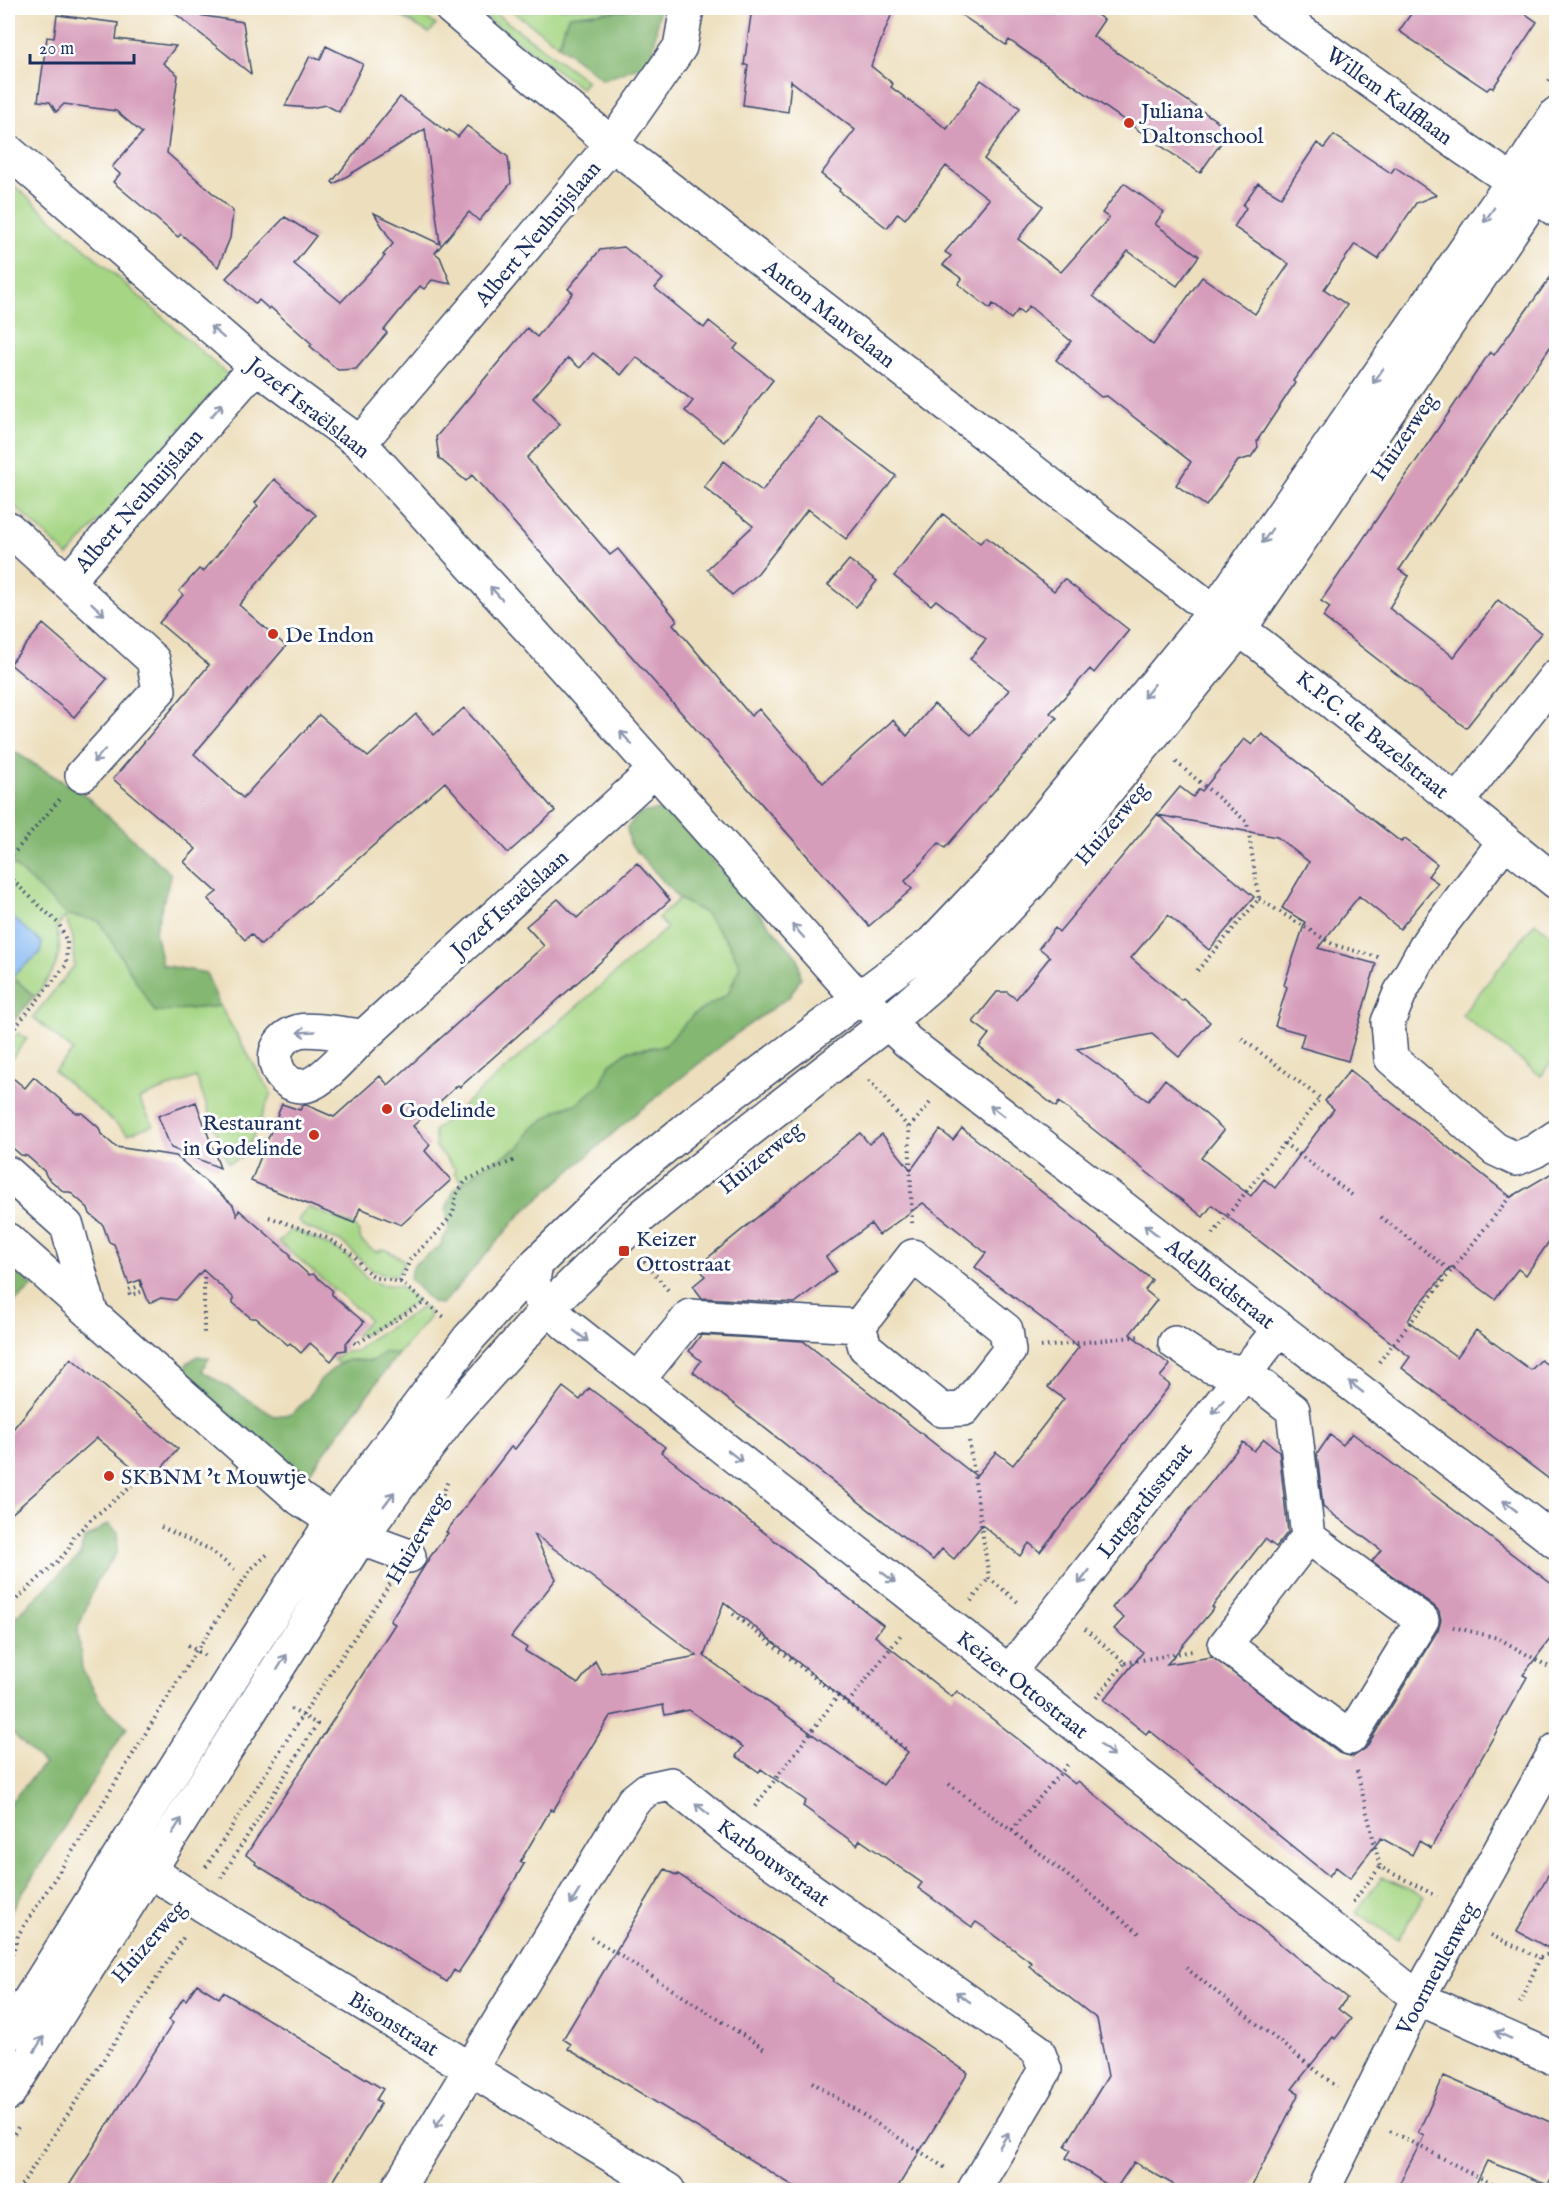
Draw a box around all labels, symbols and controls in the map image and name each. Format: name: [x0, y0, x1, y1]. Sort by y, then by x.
scale bar: [30, 27, 134, 65]
text: 20 m: [39, 38, 74, 61]
street label: Willem Kalfflaan: [1320, 41, 1458, 152]
place label: Juliana Daltonschool: [1138, 98, 1264, 151]
marker: Juliana Daltonschool: [1122, 116, 1136, 130]
street label: Albert Neuhuijslaan: [469, 156, 608, 314]
one-way arrow: [1483, 207, 1495, 223]
street label: Anton Mauvelaan: [756, 254, 901, 375]
one-way arrow: [210, 325, 225, 339]
street label: Jozef Israëlslaan: [238, 350, 375, 466]
one-way arrow: [1372, 367, 1384, 383]
street label: Huizerweg: [1365, 387, 1445, 487]
one-way arrow: [210, 403, 224, 418]
street label: Albert Neuhuijslaan: [69, 423, 210, 580]
one-way arrow: [1261, 527, 1273, 544]
one-way arrow: [489, 585, 503, 600]
one-way arrow: [90, 601, 105, 615]
place label: De Indon: [285, 622, 374, 650]
marker: De Indon: [266, 627, 280, 641]
street label: K.P.C. de Bazelstraat: [1290, 665, 1454, 806]
one-way arrow: [1143, 683, 1156, 699]
one-way arrow: [619, 731, 633, 746]
one-way arrow: [92, 748, 106, 763]
street label: Huizerweg: [1069, 776, 1156, 872]
street label: Jozef Israëlslaan: [443, 844, 575, 967]
one-way arrow: [791, 923, 805, 938]
one-way arrow: [296, 1027, 316, 1038]
place label: Godelinde: [399, 1097, 496, 1125]
marker: Godelinde: [380, 1102, 394, 1116]
one-way arrow: [989, 1104, 1005, 1117]
place label: Restaurant in Godelinde: [183, 1110, 302, 1163]
street label: Huizerweg: [713, 1115, 810, 1201]
marker: Restaurant in Godelinde: [307, 1128, 321, 1142]
one-way arrow: [1144, 1223, 1160, 1236]
place label: Keizer Ottostraat: [636, 1226, 732, 1279]
street label: Adelheidstraat: [1158, 1232, 1281, 1336]
marker: Keizer Ottostraat: [617, 1244, 631, 1258]
one-way arrow: [573, 1330, 589, 1343]
one-way arrow: [1348, 1380, 1364, 1393]
one-way arrow: [1211, 1399, 1224, 1415]
street label: Lutgardisstraat: [1092, 1437, 1200, 1565]
one-way arrow: [727, 1450, 743, 1463]
place label: SKBNM 't Mouwtje: [121, 1464, 306, 1492]
marker: SKBNM 't Mouwtje: [102, 1469, 116, 1483]
street label: Huizerweg: [380, 1487, 456, 1590]
one-way arrow: [383, 1492, 395, 1508]
one-way arrow: [1503, 1500, 1519, 1512]
one-way arrow: [1077, 1568, 1090, 1584]
one-way arrow: [880, 1571, 896, 1584]
street label: Keizer Ottostraat: [950, 1625, 1094, 1746]
one-way arrow: [276, 1654, 288, 1671]
one-way arrow: [1099, 1743, 1114, 1757]
one-way arrow: [695, 1803, 711, 1816]
street label: Karbouwstraat: [711, 1813, 835, 1914]
one-way arrow: [171, 1819, 183, 1835]
one-way arrow: [569, 1888, 581, 1905]
street label: Huizerweg: [106, 1894, 194, 1989]
street label: Voormeulenweg: [1390, 1896, 1485, 2041]
street label: Bisonstraat: [342, 1986, 444, 2064]
one-way arrow: [955, 1991, 971, 2003]
one-way arrow: [1494, 2029, 1512, 2040]
one-way arrow: [33, 2036, 45, 2053]
one-way arrow: [433, 2111, 445, 2128]
one-way arrow: [998, 2132, 1010, 2149]

